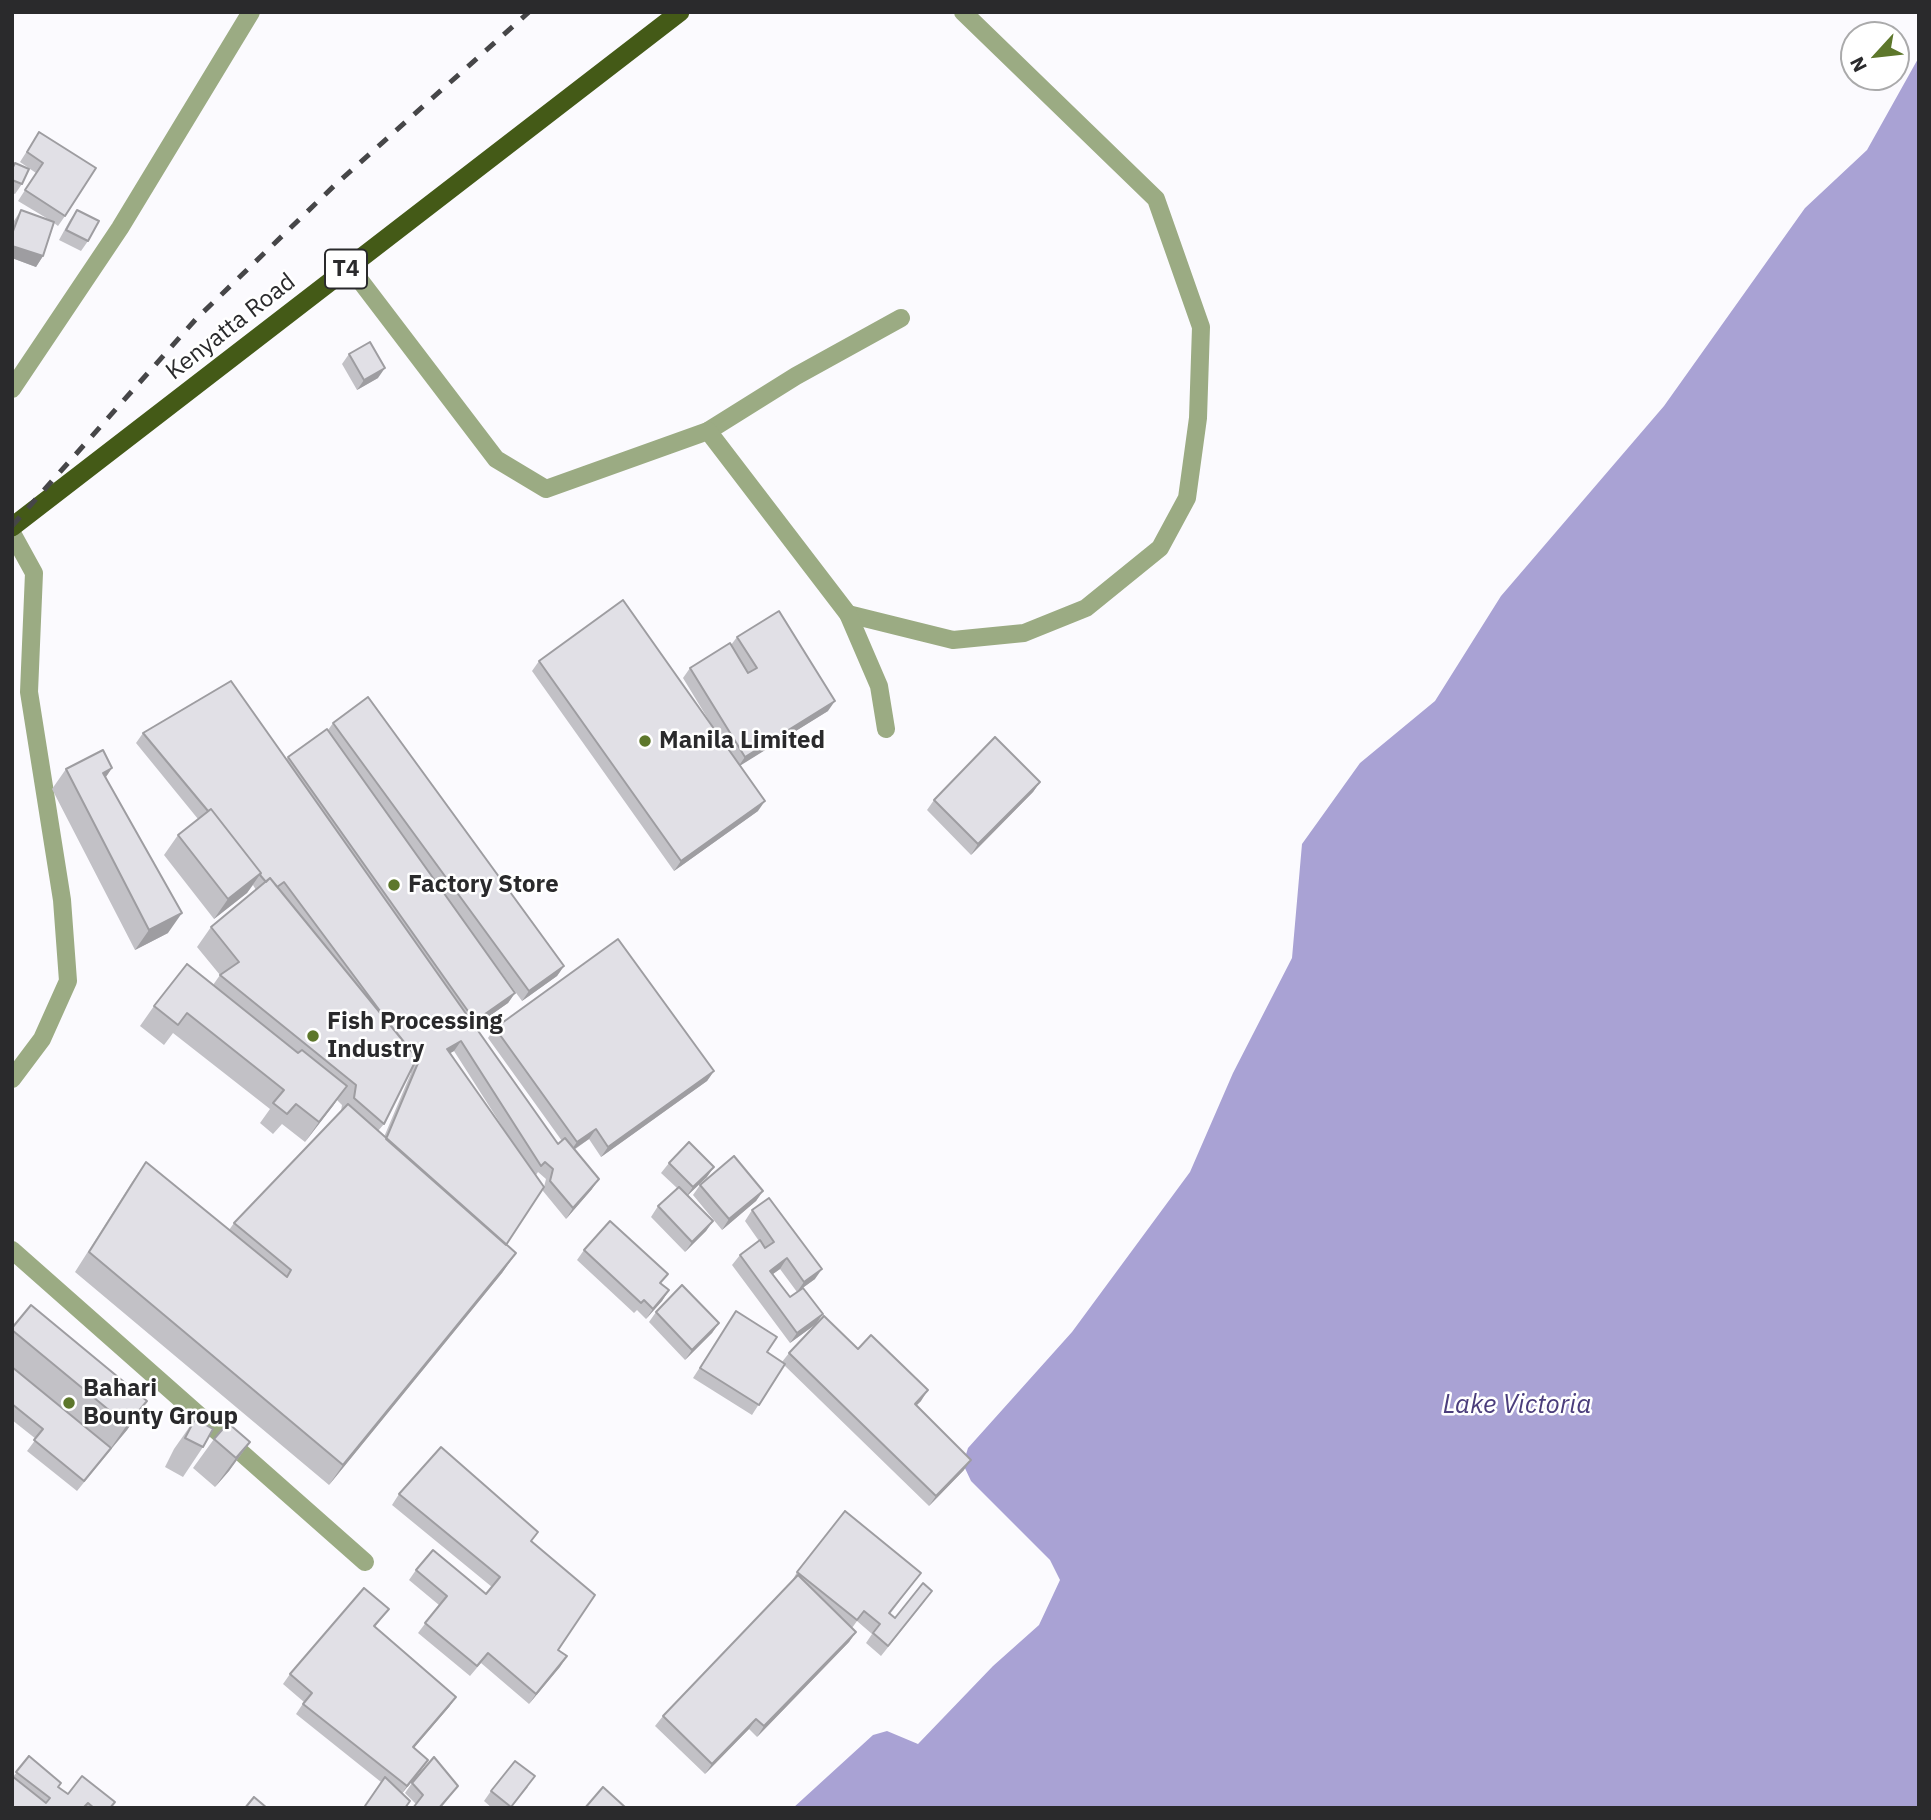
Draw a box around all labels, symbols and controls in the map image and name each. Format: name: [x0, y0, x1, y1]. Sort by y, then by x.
north arrow: [1840, 21, 1910, 91]
text: N: [1844, 53, 1872, 76]
road number: T4: [325, 250, 367, 288]
street label: Kenyatta Road: [161, 268, 301, 386]
place label: Manila Limited: [659, 727, 825, 755]
marker: Manila Limited: [637, 733, 653, 749]
place label: Factory Store: [408, 871, 559, 899]
marker: Factory Store: [386, 877, 402, 893]
place label: Fish Processing Industry: [327, 1008, 503, 1064]
marker: Fish Processing Industry: [305, 1028, 321, 1044]
place label: Bahari Bounty Group: [83, 1375, 238, 1431]
water label: Lake Victoria: [1443, 1389, 1591, 1421]
marker: Bahari Bounty Group: [61, 1395, 77, 1411]

